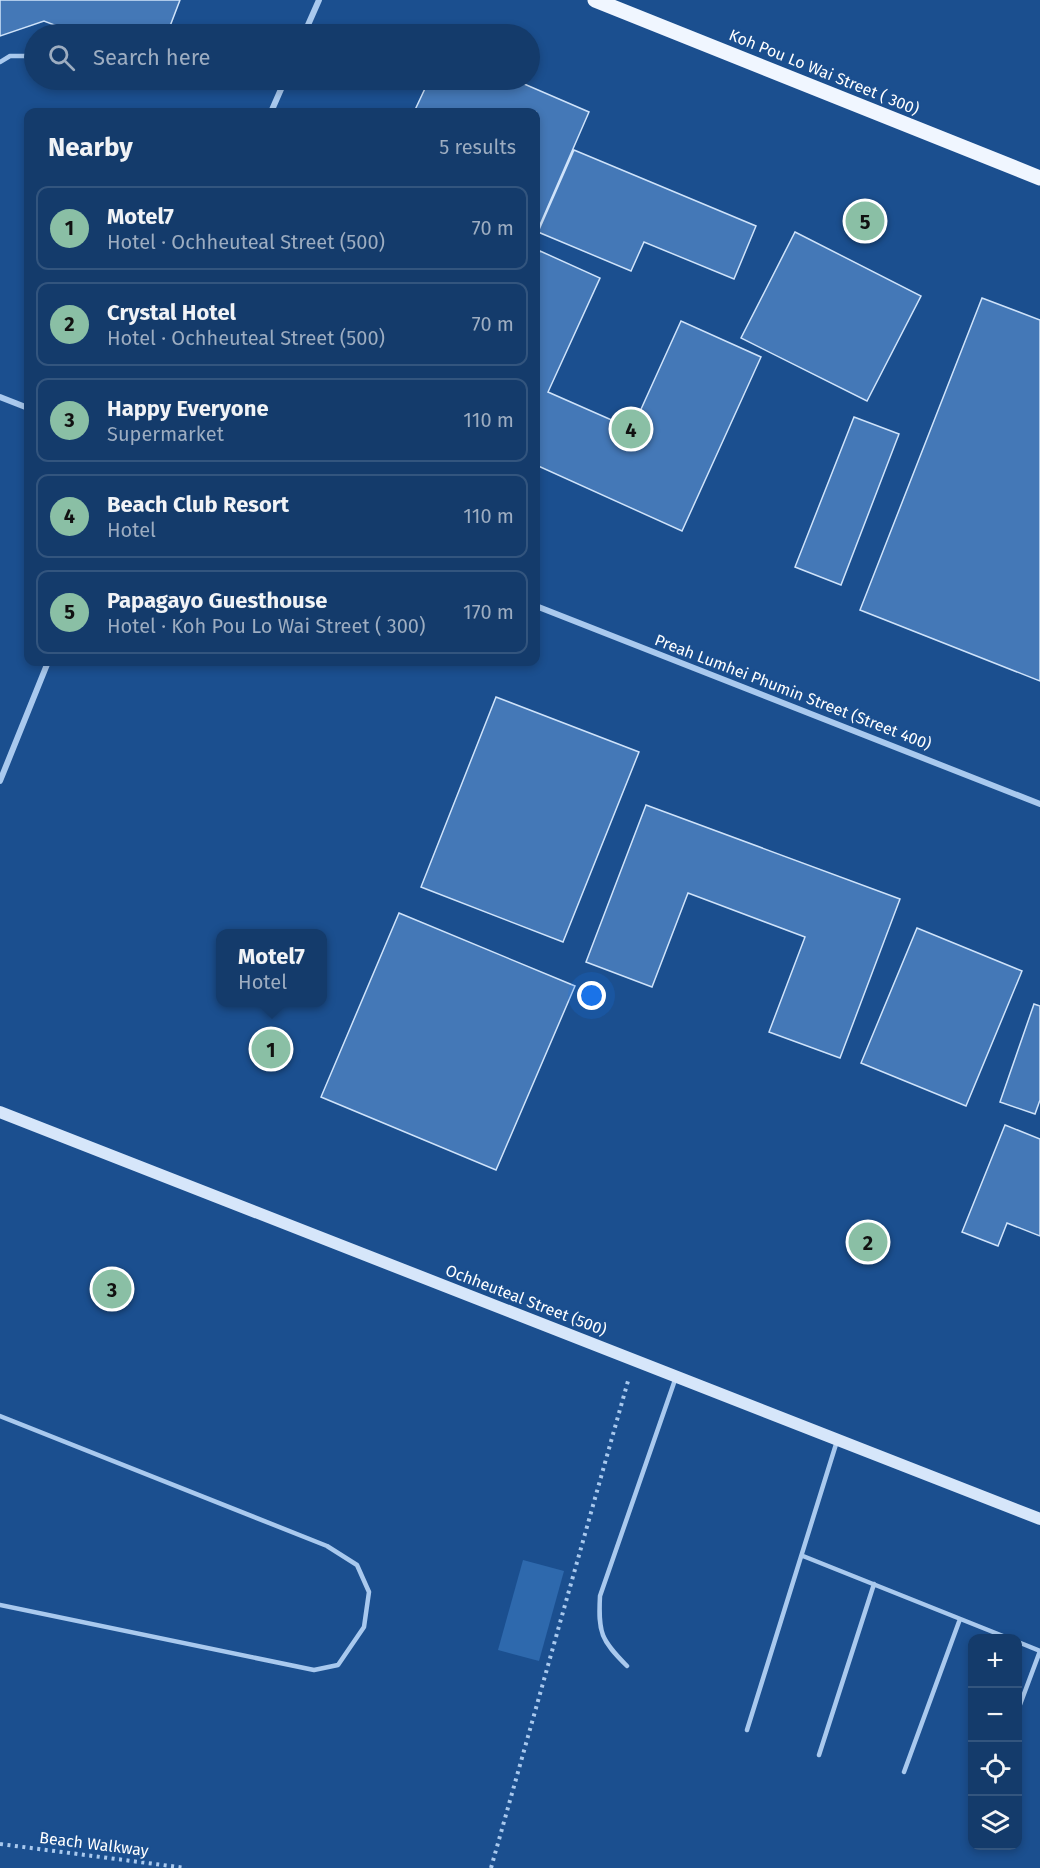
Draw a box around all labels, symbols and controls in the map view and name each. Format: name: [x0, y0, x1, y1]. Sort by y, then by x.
search box: [24, 24, 540, 90]
street label: Koh Pou Lo Wai Street ( 300): [726, 25, 922, 119]
icon: search: [45, 41, 78, 74]
text: Search here: [93, 44, 211, 71]
text: Nearby: [48, 132, 133, 163]
text: 5 results: [439, 135, 516, 159]
pin: 5: [846, 198, 884, 244]
text: Motel7: [107, 203, 174, 230]
text: 1: [65, 216, 74, 240]
text: 70 m: [472, 216, 514, 240]
text: Hotel · Ochheuteal Street (500): [107, 230, 385, 254]
text: Crystal Hotel: [107, 299, 236, 326]
text: 2: [64, 312, 75, 336]
text: 70 m: [472, 312, 514, 336]
text: Hotel · Ochheuteal Street (500): [107, 326, 385, 350]
text: Happy Everyone: [107, 395, 269, 422]
pin: 4: [612, 406, 650, 452]
text: 3: [64, 408, 75, 432]
text: 110 m: [463, 408, 514, 432]
text: Supermarket: [107, 422, 224, 446]
text: Beach Club Resort: [107, 491, 289, 518]
text: 4: [64, 504, 75, 528]
text: 110 m: [463, 504, 514, 528]
text: Hotel: [107, 518, 156, 542]
text: Papagayo Guesthouse: [107, 587, 327, 614]
text: 5: [64, 600, 75, 624]
text: 170 m: [463, 600, 514, 624]
text: Hotel · Koh Pou Lo Wai Street ( 300): [107, 614, 426, 638]
street label: Preah Lumhei Phumin Street (Street 400): [652, 630, 934, 754]
popup: [216, 929, 327, 1007]
text: Motel7: [238, 943, 305, 970]
text: Hotel: [238, 970, 287, 994]
your location: [577, 981, 606, 1010]
pin: 1: [252, 1026, 290, 1072]
pin: 2: [848, 1220, 888, 1264]
street label: Ochheuteal Street (500): [443, 1260, 609, 1340]
pin: 3: [92, 1266, 132, 1312]
map controls: [968, 1634, 1022, 1850]
button: +: [968, 1634, 1022, 1688]
button: −: [968, 1688, 1022, 1742]
button: locate: [968, 1742, 1022, 1796]
button: layers: [968, 1796, 1022, 1850]
street label: Beach Walkway: [38, 1828, 150, 1860]

